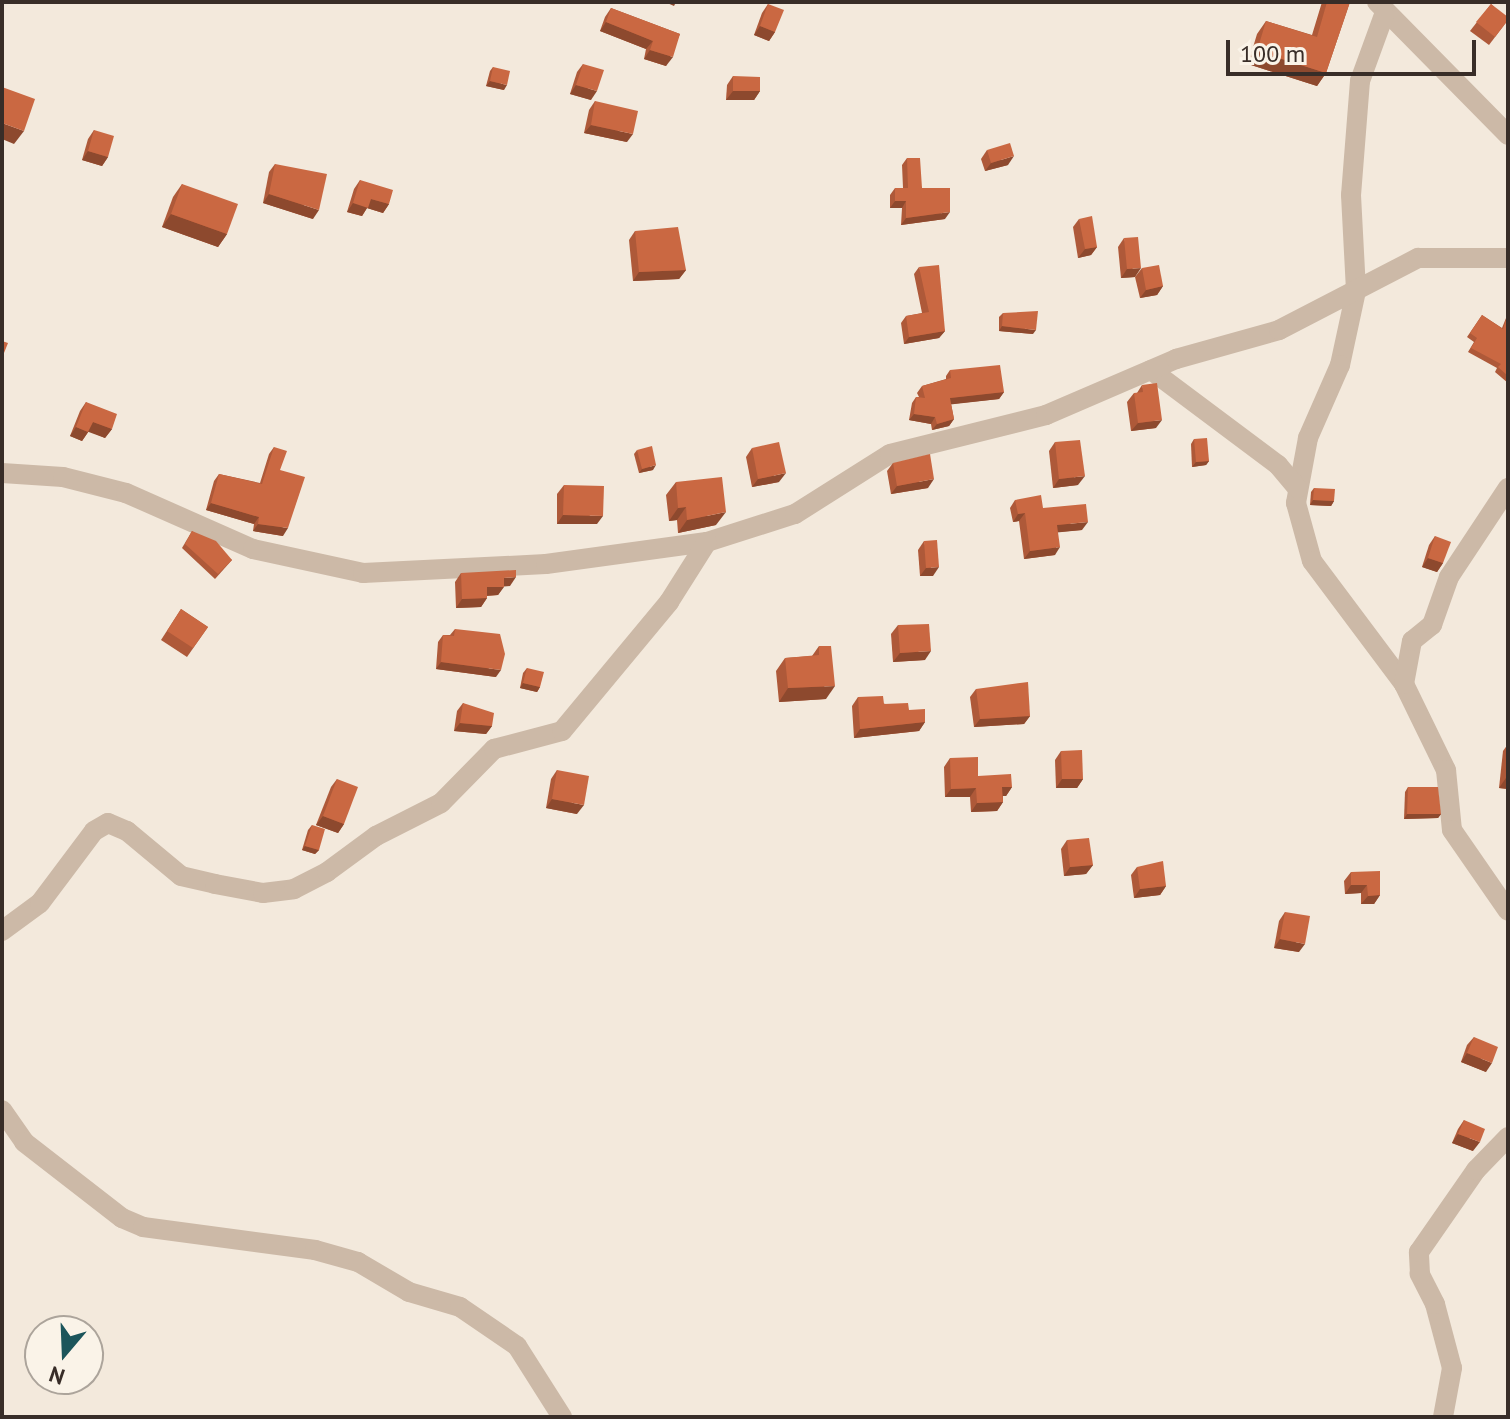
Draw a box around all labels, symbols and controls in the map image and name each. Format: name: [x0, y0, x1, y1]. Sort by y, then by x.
scale bar: [1230, 24, 1480, 74]
text: 100 m: [1240, 38, 1305, 69]
north arrow: [24, 1315, 104, 1395]
text: N: [45, 1360, 68, 1391]

